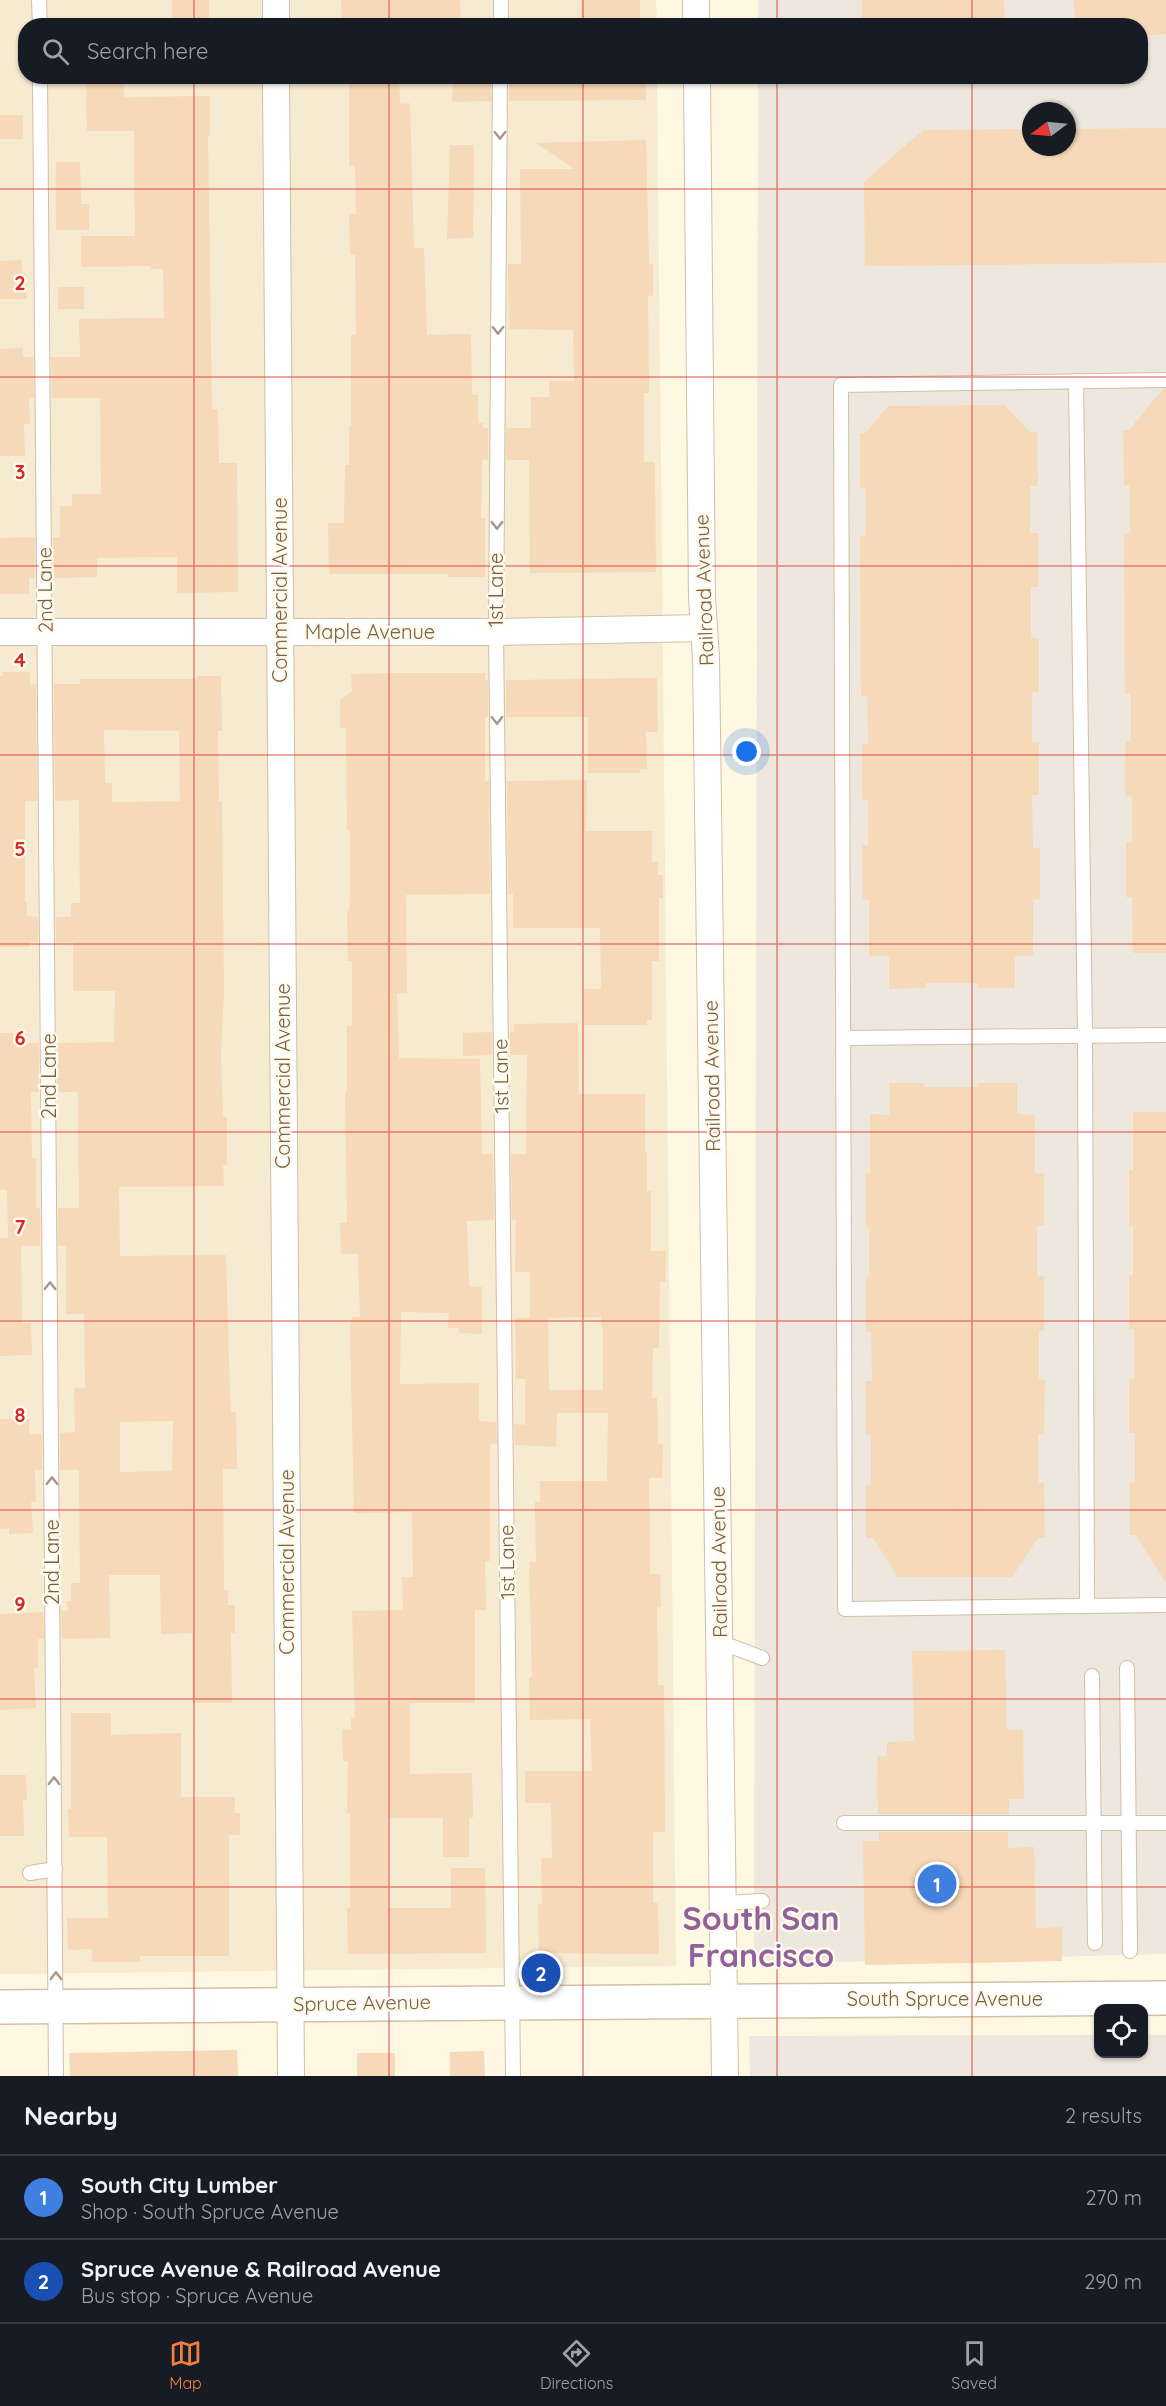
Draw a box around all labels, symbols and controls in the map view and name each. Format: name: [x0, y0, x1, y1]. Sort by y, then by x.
search box: [18, 18, 1148, 84]
icon: search: [39, 35, 72, 68]
text: Search here: [87, 37, 208, 65]
north arrow: [1022, 102, 1076, 156]
one-way arrow: [494, 130, 506, 139]
text: 2: [14, 270, 26, 295]
one-way arrow: [492, 325, 504, 334]
text: 3: [15, 459, 25, 484]
street label: Commercial Avenue: [267, 497, 292, 683]
street label: Railroad Avenue: [688, 514, 719, 666]
one-way arrow: [491, 520, 503, 529]
street label: 2nd Lane: [31, 547, 58, 633]
street label: 1st Lane: [483, 553, 508, 627]
street label: Maple Avenue: [305, 619, 435, 644]
text: 4: [14, 647, 26, 672]
one-way arrow: [491, 715, 503, 724]
your location: [732, 737, 761, 766]
text: 5: [14, 836, 26, 861]
street label: Commercial Avenue: [270, 983, 295, 1169]
street label: Railroad Avenue: [698, 1000, 725, 1152]
text: 6: [14, 1025, 26, 1050]
street label: 2nd Lane: [36, 1033, 61, 1119]
street label: 1st Lane: [487, 1038, 514, 1114]
text: 7: [15, 1214, 26, 1239]
one-way arrow: [44, 1281, 56, 1290]
text: 8: [15, 1402, 26, 1427]
street label: Commercial Avenue: [274, 1469, 299, 1655]
one-way arrow: [46, 1476, 58, 1485]
street label: Railroad Avenue: [705, 1486, 732, 1638]
street label: 2nd Lane: [39, 1519, 64, 1605]
street label: 1st Lane: [493, 1524, 520, 1600]
text: 9: [14, 1591, 26, 1616]
one-way arrow: [48, 1776, 60, 1785]
pin: 1: [918, 1862, 956, 1906]
district label: South San Francisco: [683, 1898, 839, 1975]
pin: 2: [522, 1950, 560, 1996]
one-way arrow: [49, 1971, 62, 1980]
street label: South Spruce Avenue: [847, 1986, 1043, 2011]
street label: Spruce Avenue: [293, 1989, 431, 2016]
map controls: [1094, 2004, 1148, 2058]
button: locate: [1094, 2004, 1148, 2058]
text: Nearby: [24, 2099, 118, 2132]
text: 2 results: [1065, 2103, 1142, 2128]
text: South City Lumber: [81, 2171, 278, 2199]
text: 1: [40, 2185, 47, 2210]
text: 270 m: [1085, 2185, 1142, 2210]
text: Shop · South Spruce Avenue: [81, 2199, 339, 2224]
text: Spruce Avenue & Railroad Avenue: [81, 2255, 441, 2283]
text: 2: [38, 2269, 49, 2294]
text: 290 m: [1084, 2269, 1142, 2294]
text: Bus stop · Spruce Avenue: [81, 2283, 313, 2308]
tab: Map: [169, 2337, 202, 2393]
tab: Directions: [540, 2337, 613, 2393]
tab: Saved: [951, 2337, 997, 2393]

